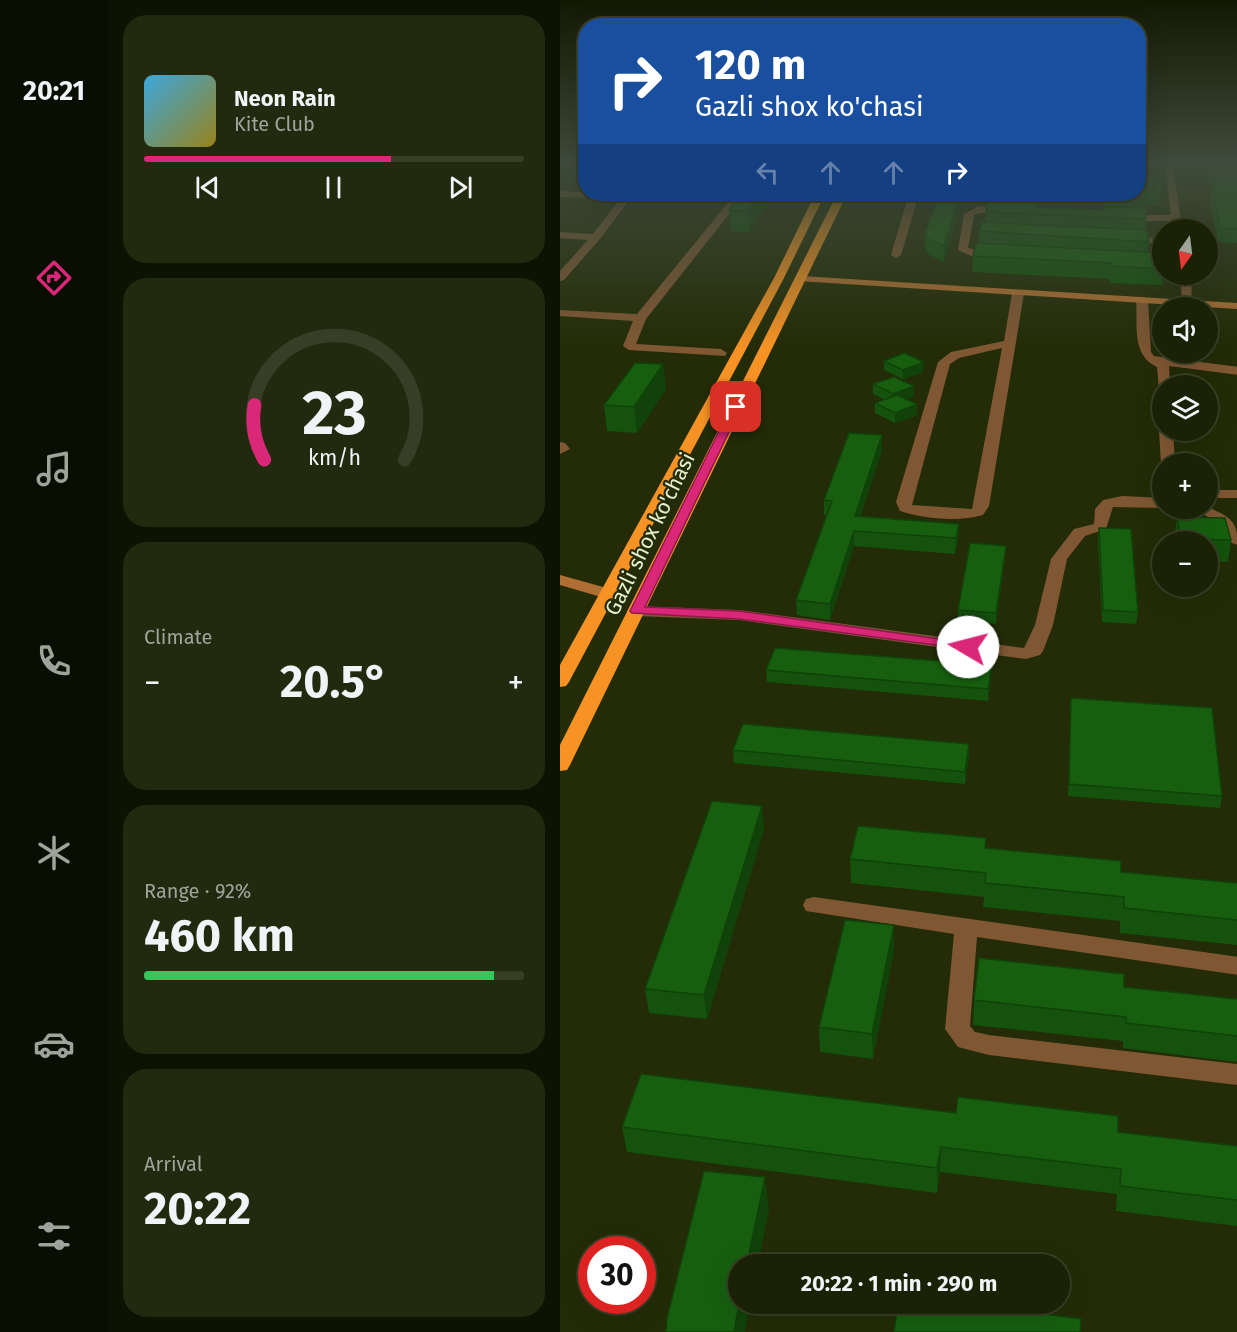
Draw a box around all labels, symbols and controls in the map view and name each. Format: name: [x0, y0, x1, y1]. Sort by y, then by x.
text: 120 m: [695, 40, 806, 90]
icon: right: [596, 42, 674, 120]
text: 20:21: [23, 75, 85, 107]
text: Neon Rain: [234, 85, 336, 112]
text: Gazli shox ko'chasi: [695, 91, 924, 123]
text: Kite Club: [234, 112, 315, 136]
icon: left: [751, 156, 784, 189]
icon: ahead: [814, 156, 847, 189]
icon: ahead: [877, 156, 910, 189]
icon: right: [940, 156, 973, 189]
icon: previous: [191, 171, 224, 204]
icon: pause: [317, 171, 350, 204]
icon: next: [444, 171, 477, 204]
north arrow: [1152, 219, 1218, 285]
map controls: [1152, 219, 1218, 597]
icon: directions: [33, 257, 75, 299]
button: sound: [1152, 297, 1218, 363]
button: layers: [1152, 375, 1218, 441]
text: 23: [302, 376, 366, 451]
pin: [710, 381, 761, 432]
icon: arrive: [719, 390, 752, 423]
text: km/h: [307, 445, 361, 471]
icon: music: [33, 448, 75, 490]
street label: Gazli shox ko'chasi: [599, 448, 701, 620]
button: +: [1152, 453, 1218, 519]
button: −: [1152, 531, 1218, 597]
position arrow: [936, 615, 1000, 679]
text: Climate: [144, 625, 212, 649]
icon: phone: [33, 640, 75, 682]
text: 20.5°: [280, 655, 388, 709]
text: −: [144, 663, 161, 703]
text: +: [508, 663, 524, 703]
icon: climate: [33, 832, 75, 874]
text: Range · 92%: [144, 879, 251, 903]
text: 460 km: [144, 909, 295, 963]
icon: car: [33, 1023, 75, 1065]
text: Arrival: [144, 1152, 203, 1176]
text: 20:22: [144, 1182, 251, 1236]
icon: filters: [33, 1215, 75, 1257]
speed limit sign: 30: [578, 1236, 656, 1314]
text: 20:22 · 1 min · 290 m: [801, 1270, 997, 1297]

